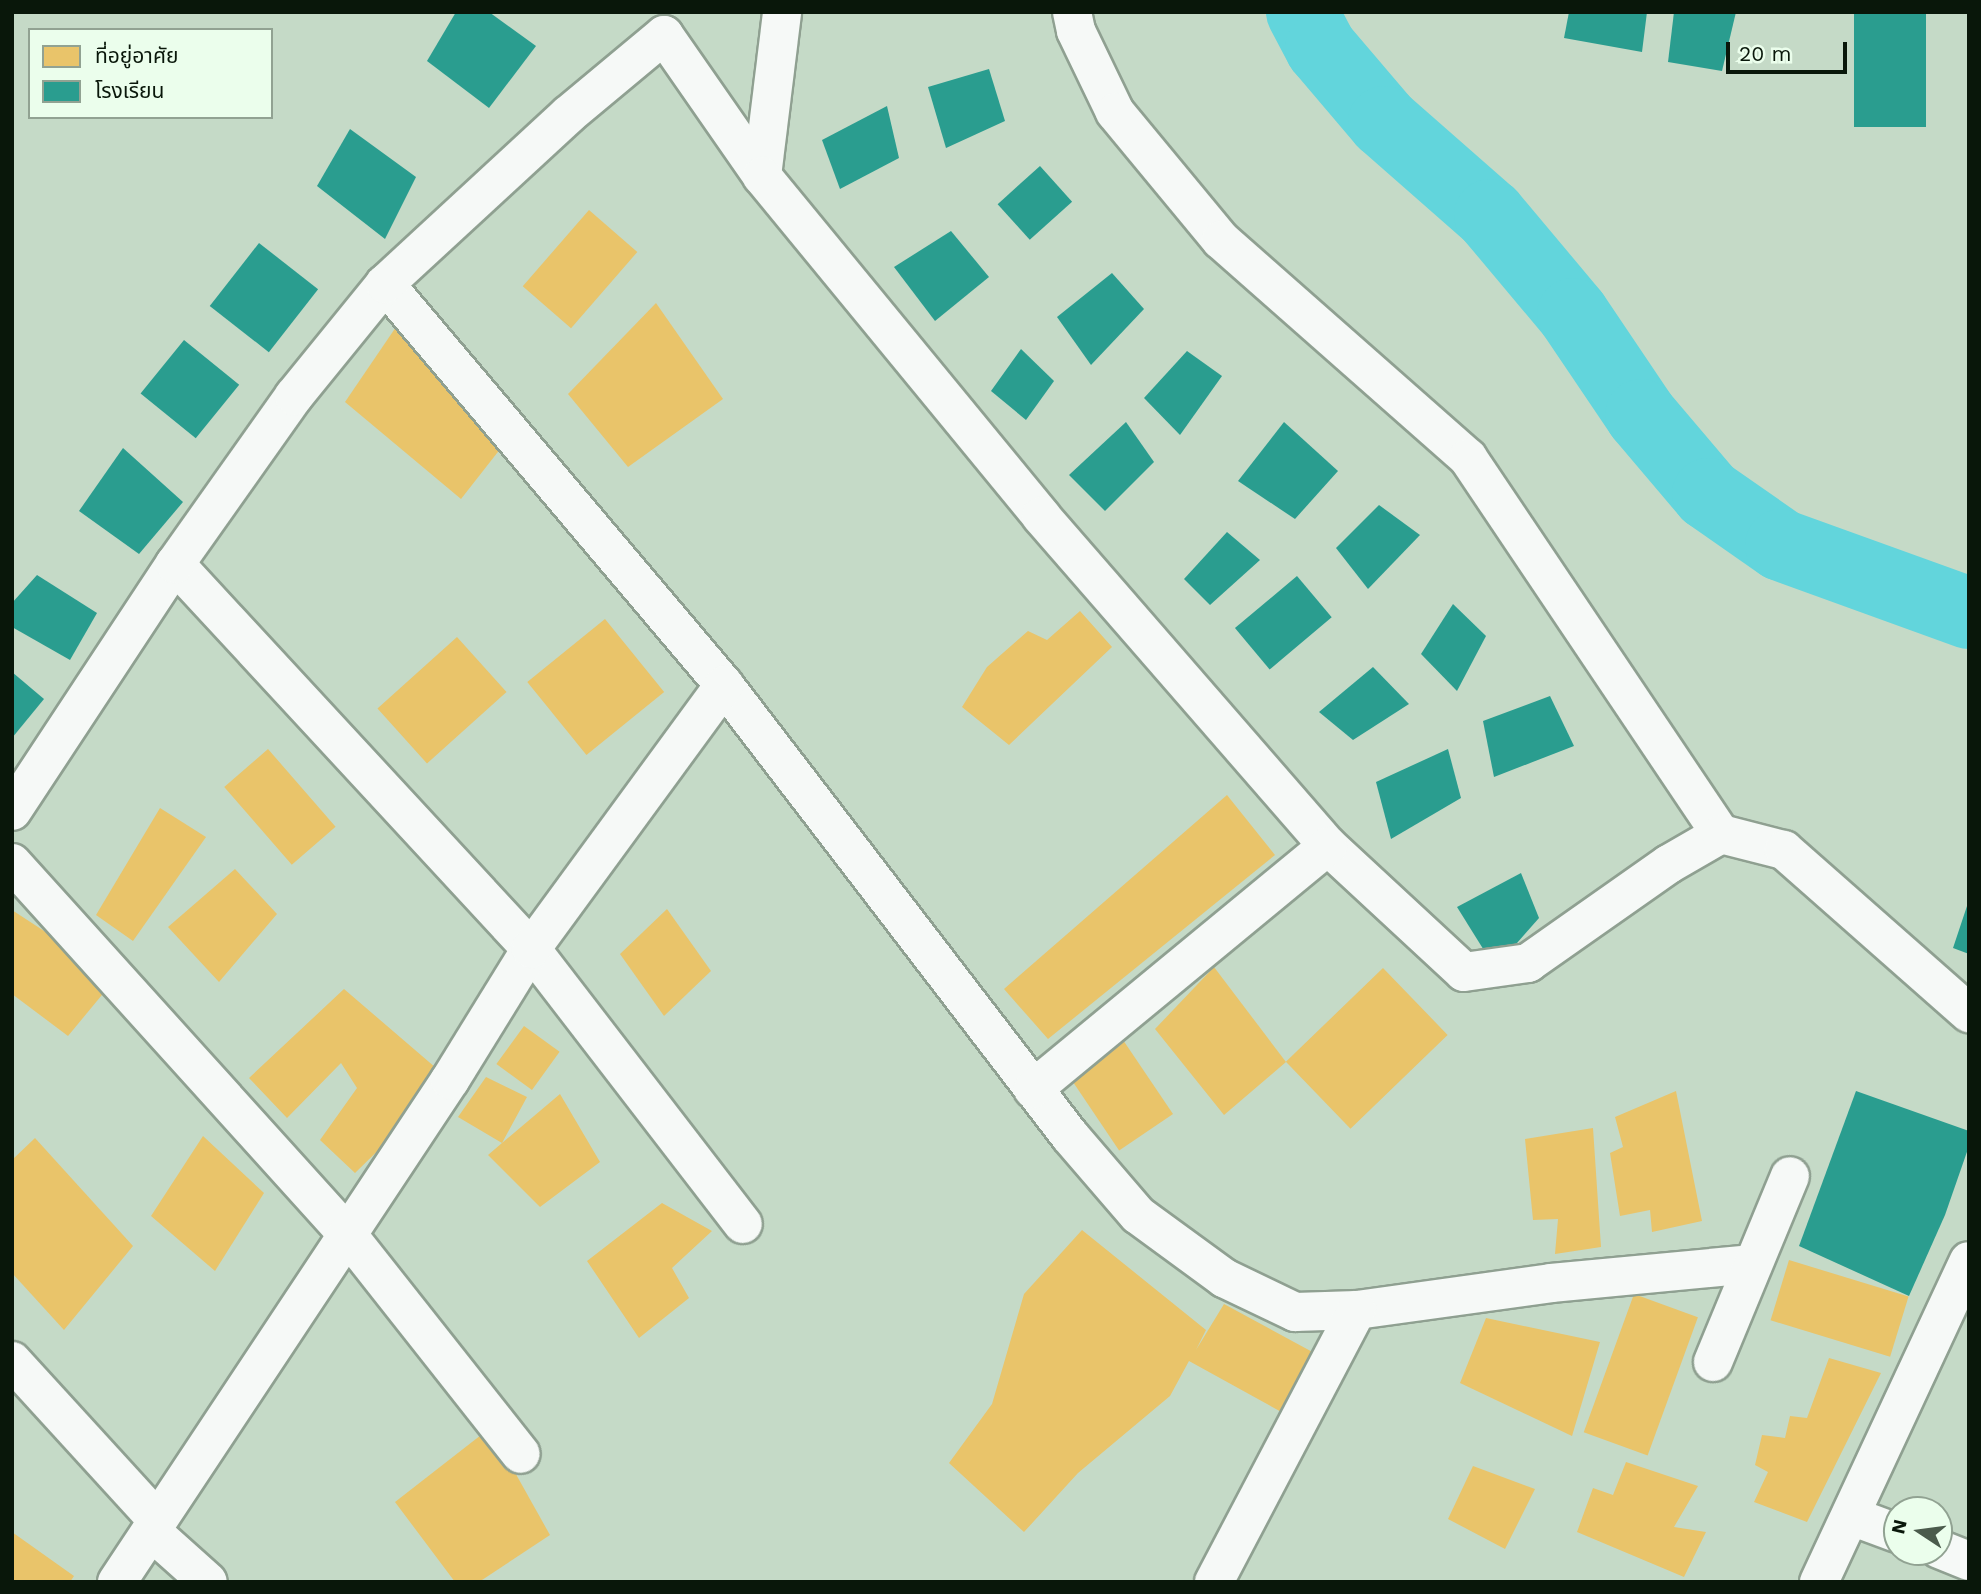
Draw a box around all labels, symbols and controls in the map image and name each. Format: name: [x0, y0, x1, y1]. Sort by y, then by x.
legend: [28, 28, 273, 119]
scale bar: [1729, 28, 1850, 72]
text: 20 m: [1739, 41, 1791, 66]
text: ที่อยู่อาศัย: [95, 43, 179, 68]
text: โรงเรียน: [95, 78, 164, 103]
north arrow: [1883, 1496, 1953, 1566]
text: N: [1886, 1517, 1912, 1536]

